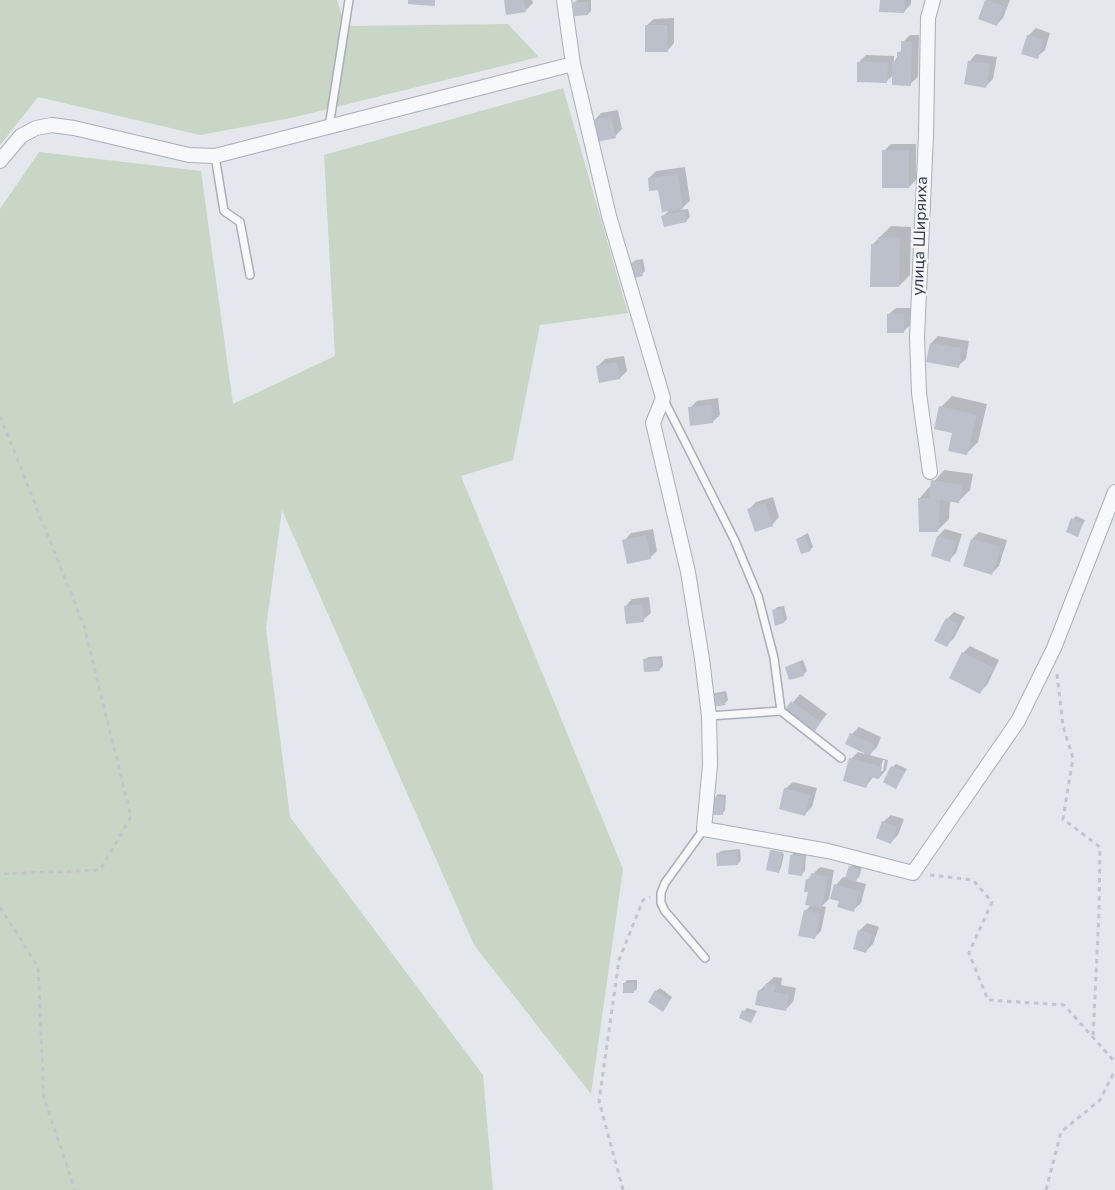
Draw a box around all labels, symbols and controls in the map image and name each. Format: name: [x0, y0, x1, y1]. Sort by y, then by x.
street label: улица Ширяиха: [909, 176, 933, 296]

